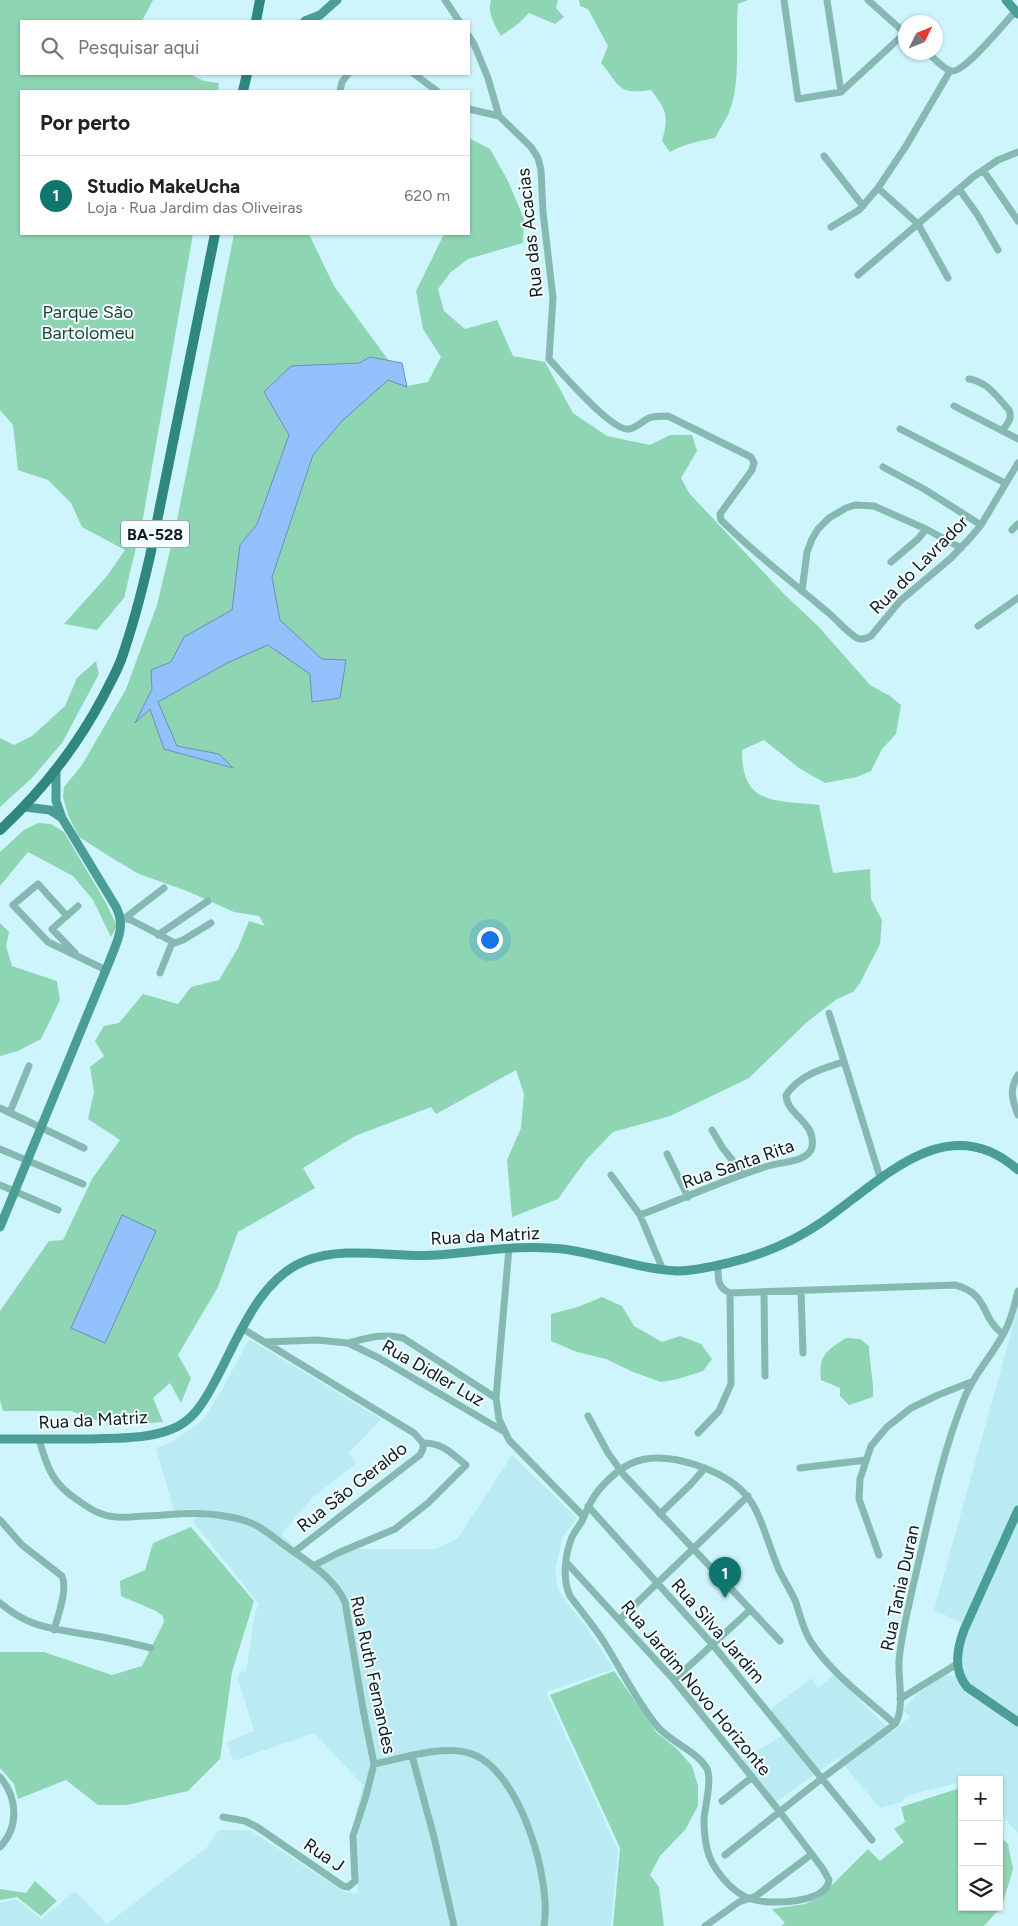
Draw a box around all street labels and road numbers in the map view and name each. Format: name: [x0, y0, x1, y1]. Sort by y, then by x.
street label: Rua das Acacias: [512, 167, 548, 299]
street label: Rua do Lavrador: [865, 511, 973, 619]
road number: BA-528: [121, 520, 189, 548]
street label: Rua Santa Rita: [679, 1135, 797, 1193]
street label: Rua da Matriz: [430, 1222, 540, 1250]
street label: Rua Didler Luz: [378, 1335, 488, 1411]
street label: Rua da Matriz: [38, 1406, 148, 1434]
street label: Rua São Geraldo: [293, 1437, 411, 1537]
street label: Rua Tania Duran: [876, 1523, 924, 1653]
street label: Rua Silva Jardim: [667, 1574, 769, 1688]
street label: Rua Ruth Fernandes: [345, 1594, 401, 1756]
street label: Rua Jardim Novo Horizonte: [616, 1596, 776, 1780]
street label: Rua J: [300, 1834, 348, 1876]

